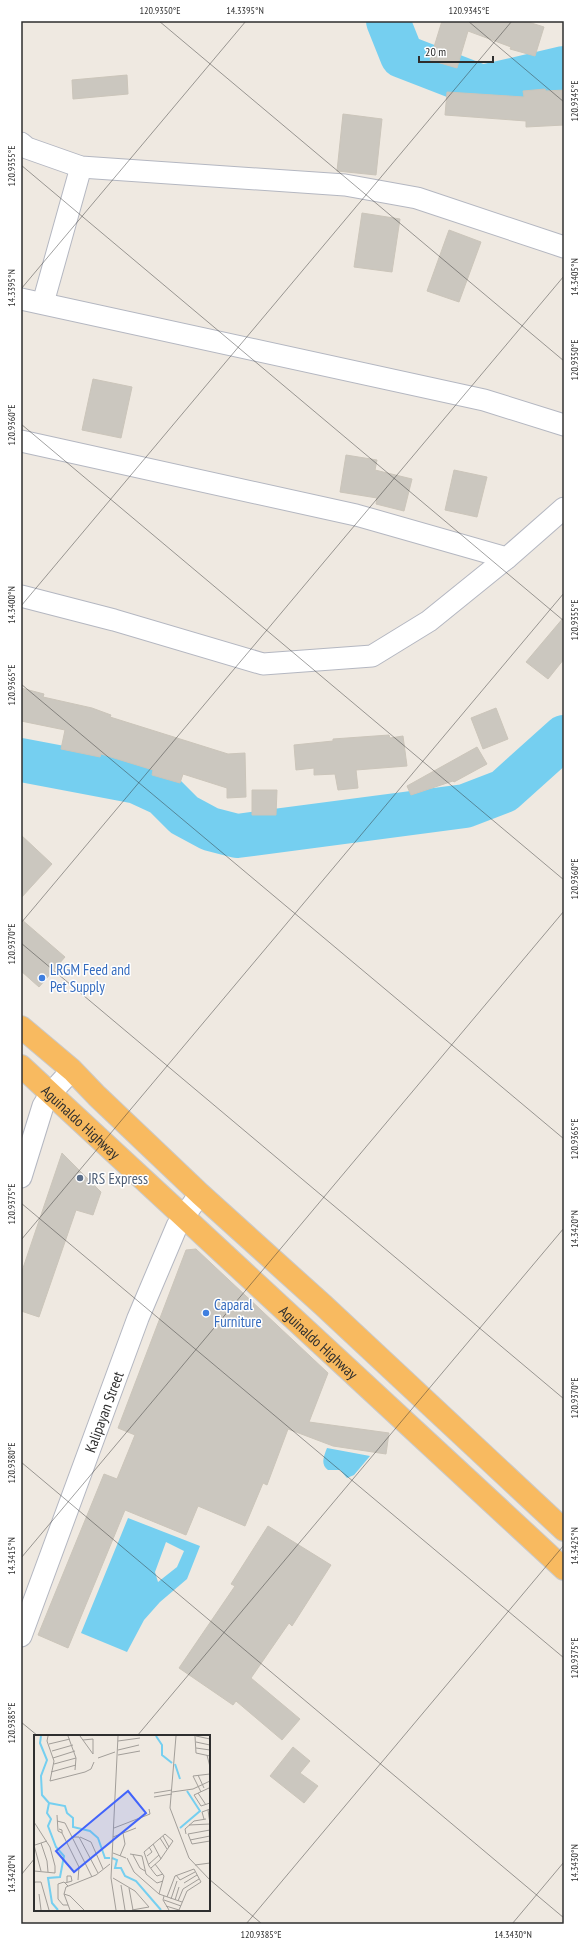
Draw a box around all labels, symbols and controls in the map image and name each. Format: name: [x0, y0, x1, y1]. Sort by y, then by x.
text: 120.9350°E: [140, 4, 181, 17]
text: 14.3395°N: [226, 4, 264, 17]
text: 120.9345°E: [449, 4, 490, 17]
scale bar: [419, 38, 493, 64]
text: 20 m: [425, 44, 446, 59]
text: 120.9345°E: [568, 81, 581, 122]
text: 120.9355°E: [5, 146, 18, 187]
text: 14.3405°N: [568, 258, 581, 296]
text: 14.3395°N: [5, 269, 18, 307]
text: 120.9350°E: [568, 340, 581, 381]
text: 120.9360°E: [5, 405, 18, 446]
text: 14.3400°N: [5, 586, 18, 624]
text: 120.9355°E: [568, 600, 581, 641]
text: 120.9365°E: [5, 665, 18, 706]
text: 120.9360°E: [568, 859, 581, 900]
text: 120.9370°E: [5, 924, 18, 965]
place label: LRGM Feed and Pet Supply: [50, 960, 130, 996]
marker: LRGM Feed and Pet Supply: [37, 973, 47, 983]
street label: Aguinaldo Highway: [38, 1081, 125, 1163]
text: 120.9365°E: [568, 1119, 581, 1160]
place label: JRS Express: [87, 1169, 148, 1188]
marker: JRS Express: [75, 1173, 85, 1183]
text: 120.9375°E: [5, 1184, 18, 1225]
text: 14.3420°N: [568, 1210, 581, 1248]
place label: Caparal Furniture: [214, 1295, 262, 1331]
street label: Aguinaldo Highway: [276, 1301, 362, 1383]
marker: Caparal Furniture: [201, 1308, 211, 1318]
street label: Kalipayan Street: [80, 1369, 127, 1455]
text: 120.9370°E: [568, 1378, 581, 1419]
text: 120.9380°E: [5, 1443, 18, 1484]
text: 14.3425°N: [568, 1527, 581, 1565]
text: 14.3415°N: [5, 1537, 18, 1575]
text: 120.9375°E: [568, 1638, 581, 1679]
text: 120.9385°E: [5, 1703, 18, 1744]
inset map: [34, 1735, 210, 1911]
text: 14.3430°N: [568, 1844, 581, 1882]
text: 14.3420°N: [5, 1855, 18, 1893]
text: 120.9385°E: [241, 1928, 282, 1941]
text: 14.3430°N: [494, 1928, 532, 1941]

